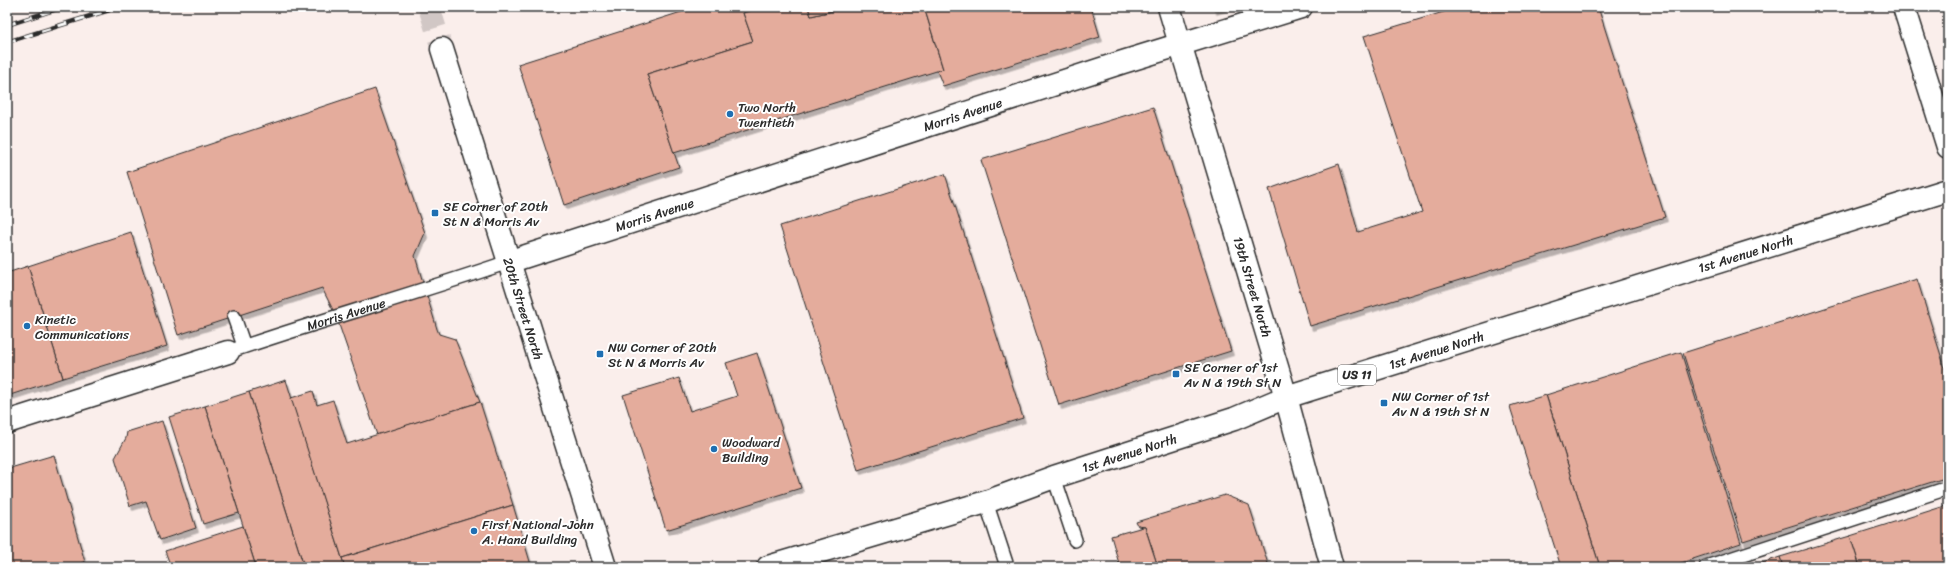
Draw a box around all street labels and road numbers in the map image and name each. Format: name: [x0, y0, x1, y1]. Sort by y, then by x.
street label: Morris Avenue: [920, 90, 1005, 138]
street label: Morris Avenue: [612, 191, 697, 238]
street label: 1st Avenue North: [1695, 228, 1796, 279]
street label: 19th Street North: [1227, 234, 1279, 340]
street label: 20th Street North: [497, 254, 551, 363]
street label: Morris Avenue: [304, 291, 389, 337]
street label: 1st Avenue North: [1386, 324, 1487, 376]
road number: US 11: [1338, 365, 1376, 385]
street label: 1st Avenue North: [1079, 427, 1180, 479]

